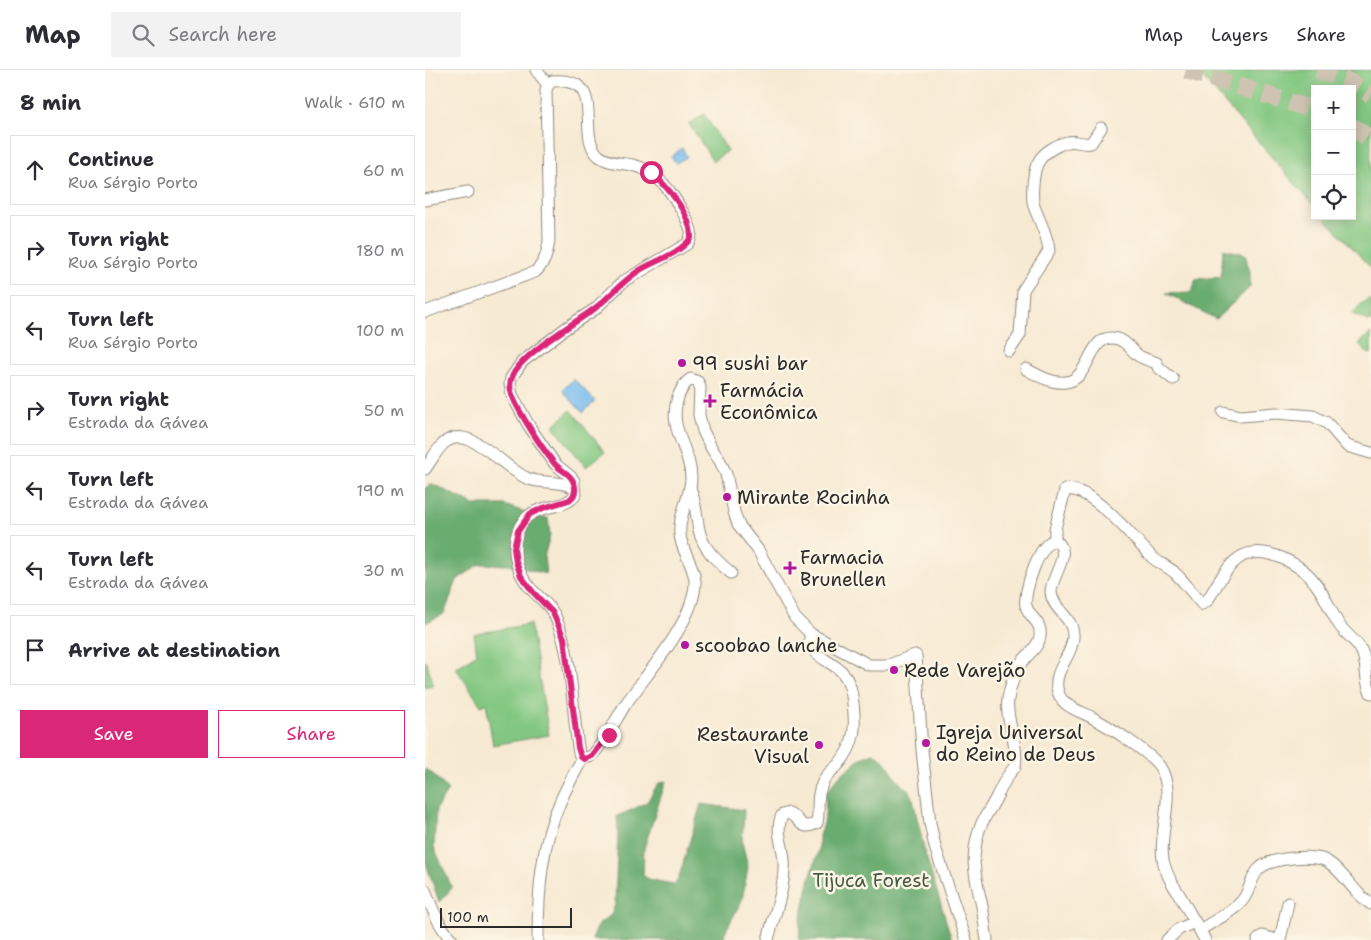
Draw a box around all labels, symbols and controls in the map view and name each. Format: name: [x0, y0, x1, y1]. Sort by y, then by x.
search box: [111, 12, 461, 57]
text: Map: [25, 19, 81, 51]
icon: search: [129, 21, 157, 49]
text: Search here: [169, 22, 277, 47]
text: Map: [1145, 23, 1183, 47]
text: Layers: [1211, 23, 1268, 47]
text: Share: [1296, 23, 1346, 47]
map controls: [1311, 85, 1356, 220]
button: +: [1311, 85, 1356, 130]
text: 8 min: [20, 89, 81, 117]
text: Walk · 610 m: [304, 92, 405, 113]
button: −: [1311, 130, 1356, 175]
text: Continue: [68, 147, 154, 172]
icon: ahead: [21, 156, 49, 184]
text: 60 m: [363, 160, 404, 181]
route start: [640, 161, 663, 184]
text: Rua Sérgio Porto: [68, 172, 198, 193]
button: locate: [1311, 175, 1356, 220]
text: Turn right: [68, 227, 169, 252]
icon: right: [21, 236, 49, 264]
text: 180 m: [356, 240, 404, 261]
text: Rua Sérgio Porto: [68, 252, 198, 273]
text: Turn left: [68, 307, 154, 332]
icon: left: [21, 316, 49, 344]
text: 100 m: [356, 320, 404, 341]
text: Rua Sérgio Porto: [68, 332, 198, 353]
place label: 99 sushi bar: [692, 351, 808, 376]
marker: 99 sushi bar: [676, 357, 688, 369]
place label: Farmácia Econômica: [720, 378, 818, 425]
text: Turn right: [68, 387, 169, 412]
marker: Farmácia Econômica: [704, 395, 716, 407]
icon: right: [21, 396, 49, 424]
text: 50 m: [364, 400, 404, 421]
text: Estrada da Gávea: [68, 412, 208, 433]
text: Turn left: [68, 467, 154, 492]
icon: left: [21, 476, 49, 504]
text: 190 m: [357, 480, 404, 501]
place label: Mirante Rocinha: [737, 485, 890, 510]
marker: Mirante Rocinha: [721, 491, 733, 503]
text: Estrada da Gávea: [68, 492, 208, 513]
place label: Farmacia Brunellen: [800, 545, 886, 592]
text: Turn left: [68, 547, 154, 572]
icon: left: [21, 556, 49, 584]
text: 30 m: [363, 560, 404, 581]
marker: Farmacia Brunellen: [784, 562, 796, 574]
text: Estrada da Gávea: [68, 572, 208, 593]
place label: scoobao lanche: [695, 633, 838, 658]
icon: arrive: [21, 636, 49, 664]
text: Arrive at destination: [68, 638, 280, 663]
marker: scoobao lanche: [679, 639, 691, 651]
place label: Rede Varejão: [904, 658, 1026, 683]
marker: Rede Varejão: [888, 664, 900, 676]
button: Save: [20, 710, 208, 758]
button: Share: [218, 710, 405, 758]
place label: Igreja Universal do Reino de Deus: [936, 720, 1096, 767]
place label: Restaurante Visual: [697, 722, 809, 769]
route end: [598, 724, 621, 747]
marker: Igreja Universal do Reino de Deus: [920, 737, 932, 749]
marker: Restaurante Visual: [813, 739, 825, 751]
park label: Tijuca Forest: [812, 868, 930, 893]
scale bar: [440, 905, 573, 928]
text: 100 m: [447, 908, 489, 926]

